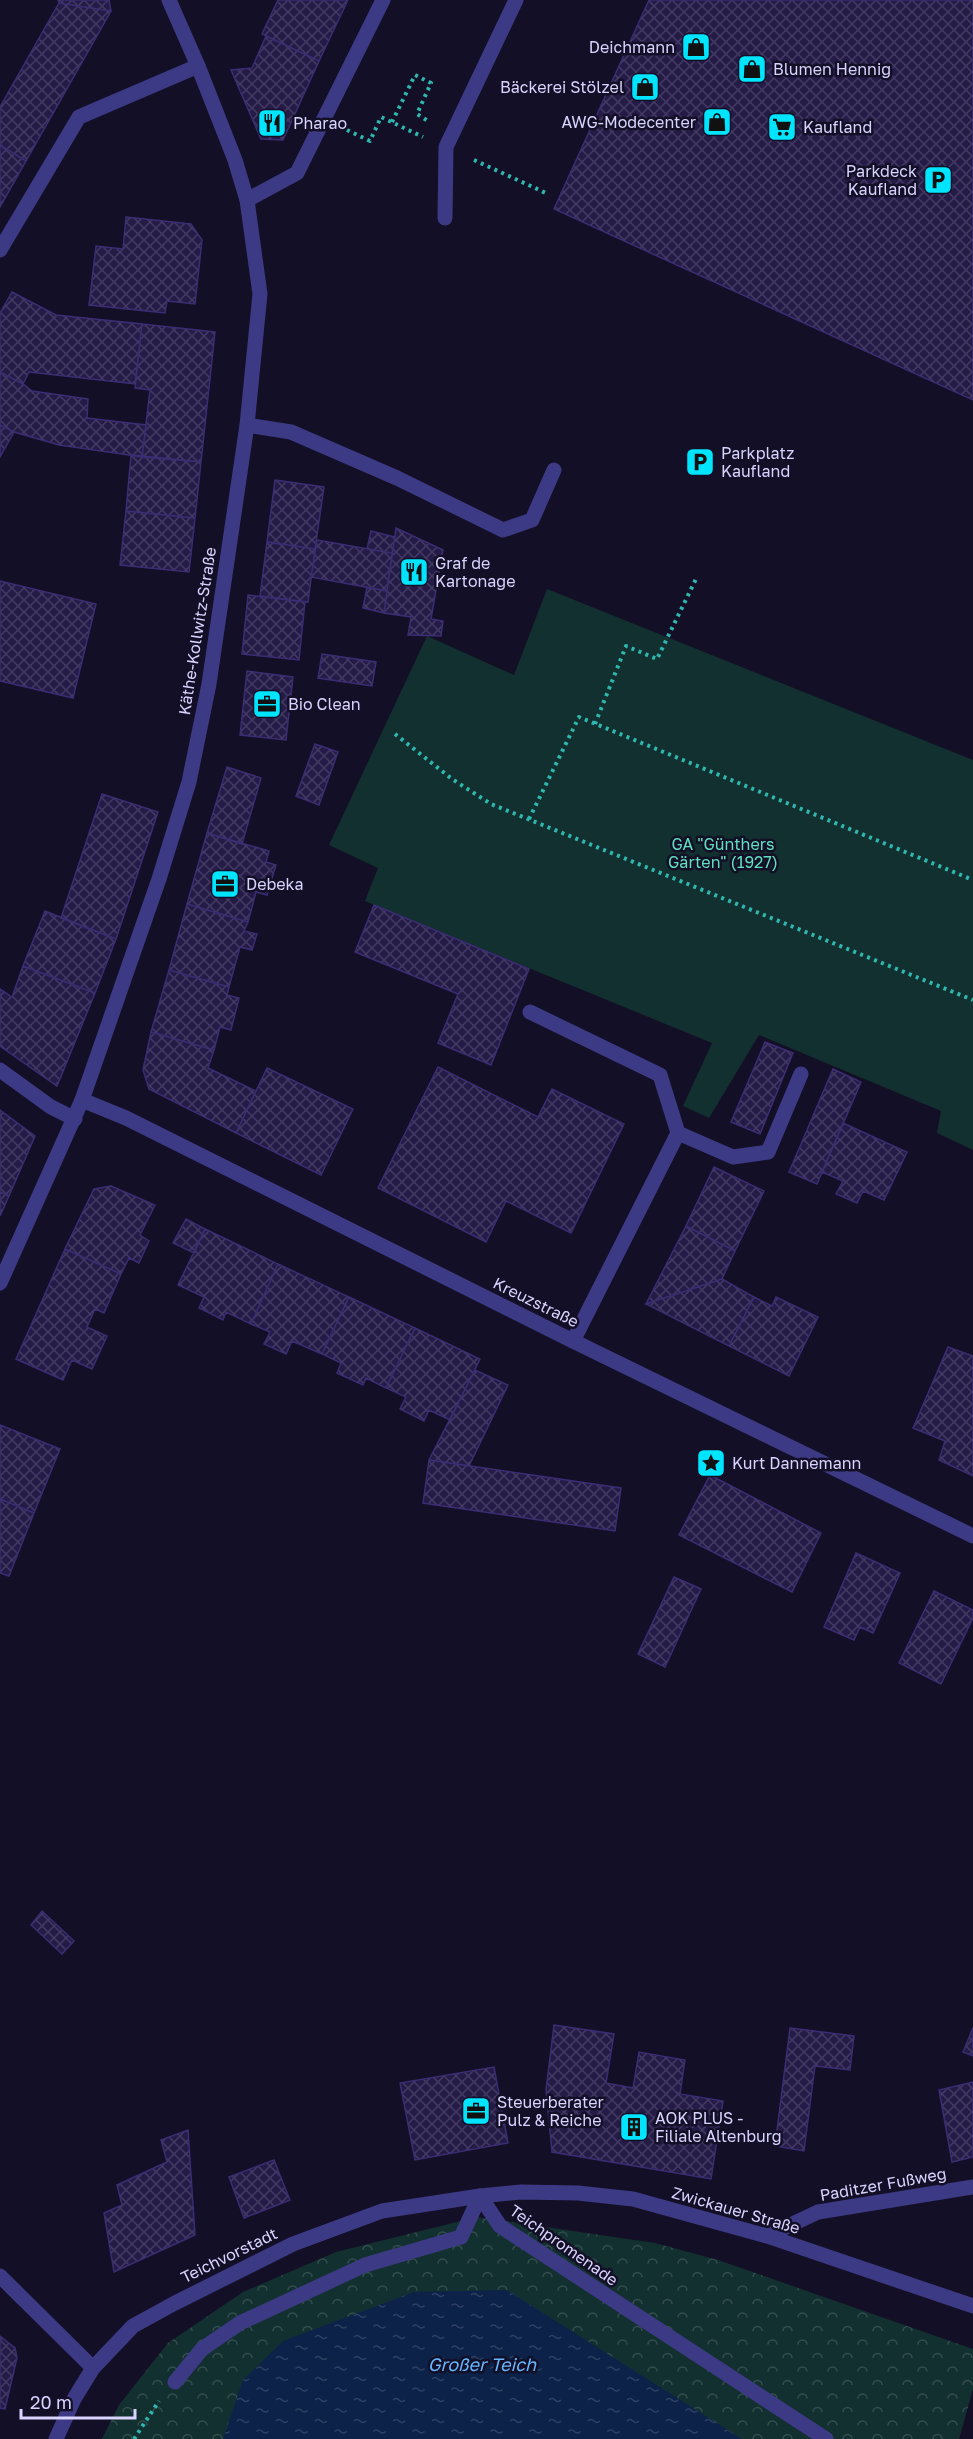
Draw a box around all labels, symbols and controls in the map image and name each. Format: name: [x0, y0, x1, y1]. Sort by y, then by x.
shop icon: Deichmann: [680, 31, 712, 63]
place label: Deichmann: [589, 37, 675, 57]
shop icon: Blumen Hennig: [736, 53, 768, 85]
place label: Blumen Hennig: [773, 59, 891, 79]
shop icon: Bäckerei Stölzel: [629, 71, 661, 103]
place label: Bäckerei Stölzel: [500, 77, 624, 97]
shop icon: AWG-Modecenter: [701, 106, 733, 138]
restaurant icon: Pharao: [256, 107, 288, 139]
supermarket icon: Kaufland: [766, 111, 798, 143]
place label: AWG-Modecenter: [562, 112, 696, 132]
place label: Pharao: [293, 113, 347, 133]
place label: Kaufland: [803, 117, 872, 137]
place label: Parkdeck Kaufland: [846, 161, 917, 199]
parking icon: Parkdeck Kaufland: [922, 164, 954, 196]
place label: Parkplatz Kaufland: [721, 443, 794, 481]
parking icon: Parkplatz Kaufland: [684, 446, 716, 478]
street label: Käthe-Kollwitz-Straße: [174, 546, 220, 716]
place label: Graf de Kartonage: [435, 553, 515, 591]
restaurant icon: Graf de Kartonage: [398, 556, 430, 588]
office icon: Bio Clean: [251, 688, 283, 720]
place label: Bio Clean: [288, 694, 361, 714]
park label: GA "Günthers Gärten" (1927): [668, 834, 778, 872]
office icon: Debeka: [209, 868, 241, 900]
place label: Debeka: [246, 874, 304, 894]
street label: Kreuzstraße: [490, 1273, 582, 1331]
place icon: Kurt Dannemann: [695, 1447, 727, 1479]
place label: Kurt Dannemann: [732, 1453, 861, 1473]
place label: Steuerberater Pulz & Reiche: [497, 2092, 604, 2130]
office icon: Steuerberater Pulz & Reiche: [460, 2095, 492, 2127]
place label: AOK PLUS - Filiale Altenburg: [655, 2108, 782, 2146]
building icon: AOK PLUS - Filiale Altenburg: [618, 2111, 650, 2143]
street label: Paditzer Fußweg: [818, 2163, 948, 2205]
street label: Zwickauer Straße: [670, 2182, 802, 2238]
street label: Teichpromenade: [506, 2200, 622, 2290]
street label: Teichvorstadt: [177, 2223, 281, 2287]
water label: Großer Teich: [428, 2353, 537, 2375]
scale bar: [21, 2382, 135, 2420]
text: 20 m: [30, 2391, 72, 2413]

